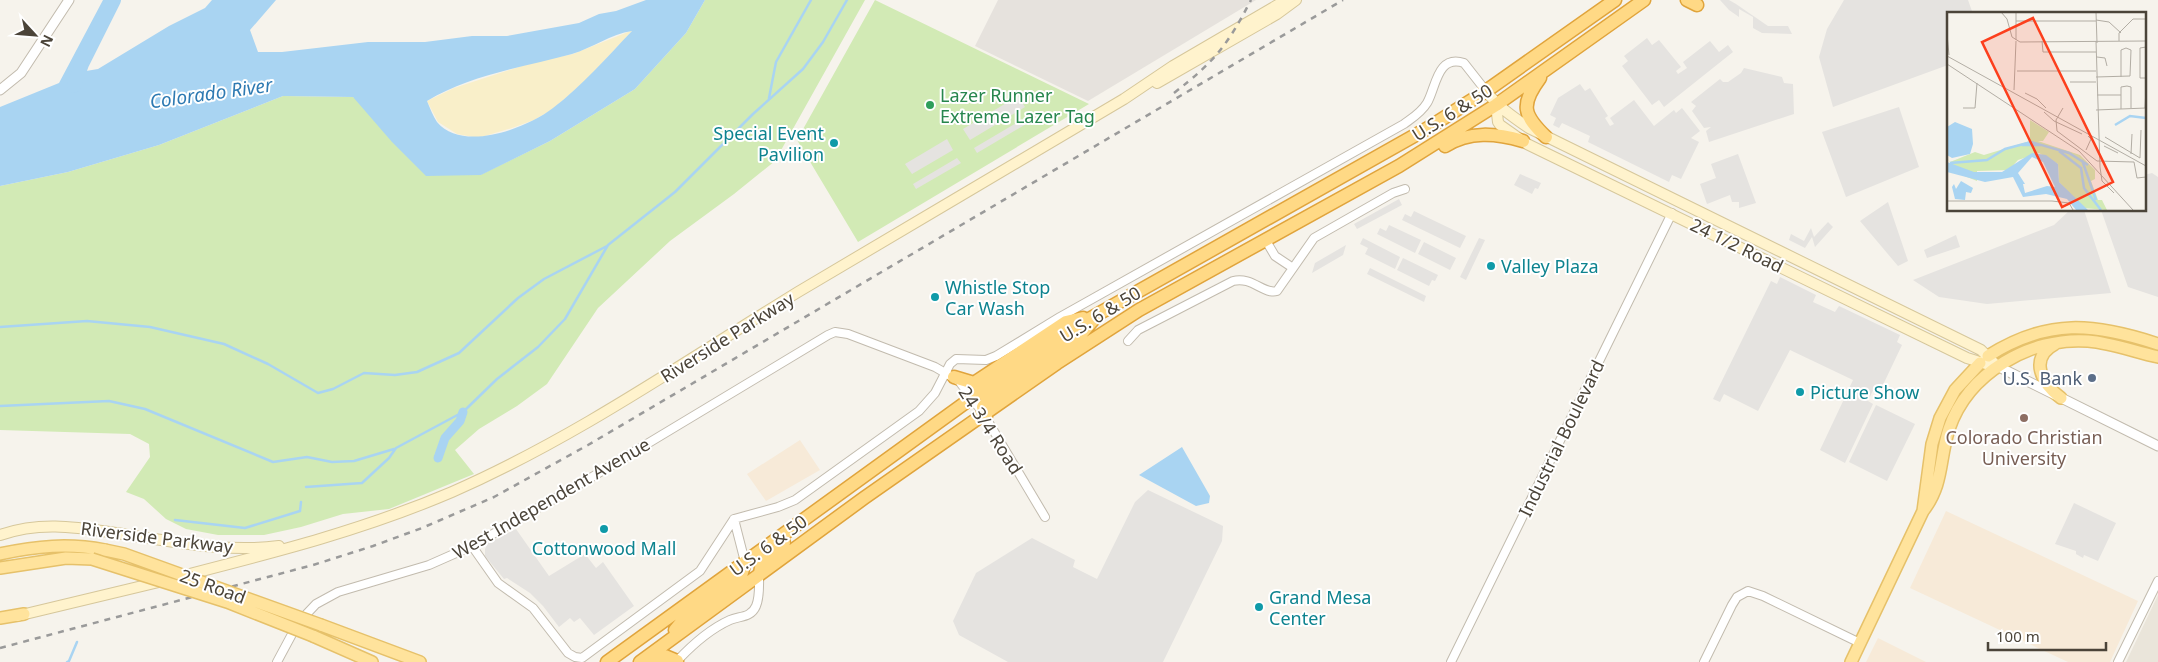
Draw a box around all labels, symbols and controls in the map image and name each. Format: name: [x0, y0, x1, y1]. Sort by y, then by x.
north arrow: [10, 10, 60, 60]
inset map: [1947, 12, 2146, 211]
text: N: [36, 32, 58, 50]
water label: Colorado River: [148, 71, 276, 114]
street label: U.S. 6 & 50: [1407, 78, 1497, 146]
place label: Lazer Runner Extreme Lazer Tag: [940, 83, 1095, 128]
marker: Lazer Runner Extreme Lazer Tag: [924, 99, 936, 111]
place label: Special Event Pavilion: [713, 121, 824, 166]
marker: Special Event Pavilion: [828, 137, 840, 149]
street label: 24 1/2 Road: [1687, 212, 1787, 278]
place label: Valley Plaza: [1501, 254, 1599, 278]
marker: Valley Plaza: [1485, 260, 1497, 272]
place label: Whistle Stop Car Wash: [945, 275, 1050, 320]
street label: U.S. 6 & 50: [1055, 280, 1145, 348]
street label: Riverside Parkway: [656, 286, 799, 388]
marker: Whistle Stop Car Wash: [929, 291, 941, 303]
street label: Industrial Boulevard: [1513, 356, 1609, 520]
place label: U.S. Bank: [2002, 366, 2082, 390]
marker: U.S. Bank: [2086, 372, 2098, 384]
place label: Picture Show: [1810, 380, 1919, 404]
street label: 24 3/4 Road: [954, 381, 1028, 479]
marker: Picture Show: [1794, 386, 1806, 398]
marker: Colorado Christian University: [2018, 412, 2030, 424]
place label: Colorado Christian University: [1945, 425, 2103, 470]
street label: West Independent Avenue: [448, 432, 654, 564]
street label: U.S. 6 & 50: [724, 509, 812, 581]
street label: Riverside Parkway: [80, 516, 235, 558]
marker: Cottonwood Mall: [598, 523, 610, 535]
place label: Cottonwood Mall: [532, 536, 676, 560]
street label: 25 Road: [177, 563, 249, 609]
place label: Grand Mesa Center: [1269, 585, 1371, 630]
marker: Grand Mesa Center: [1253, 601, 1265, 613]
scale bar: [1988, 620, 2106, 652]
text: 100 m: [1996, 626, 2040, 646]

